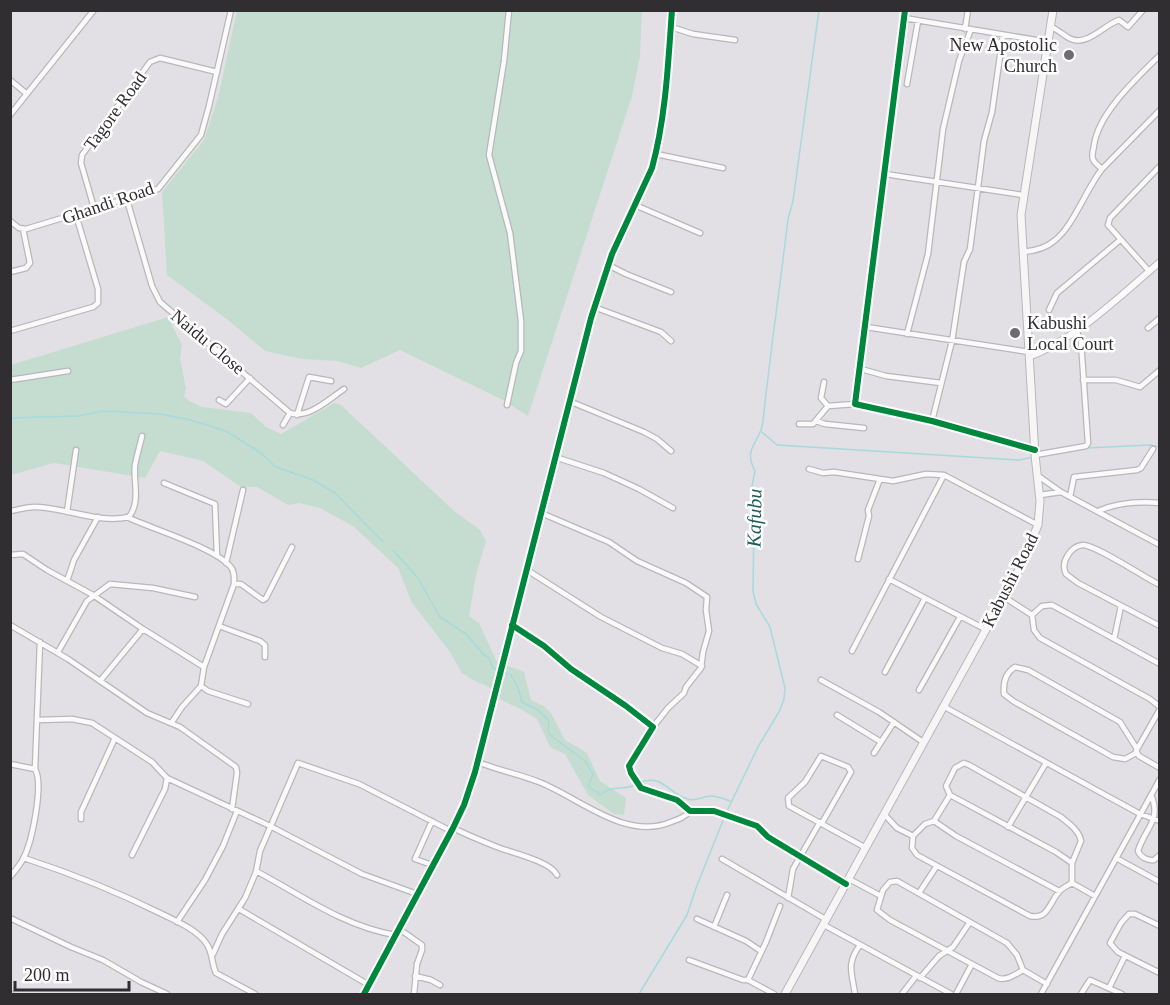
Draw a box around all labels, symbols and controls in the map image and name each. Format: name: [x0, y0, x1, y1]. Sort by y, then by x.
place label: New Apostolic Church: [950, 35, 1057, 76]
marker: New Apostolic Church: [1062, 48, 1076, 62]
street label: Tagore Road: [80, 68, 150, 154]
street label: Ghandi Road: [60, 178, 156, 228]
street label: Naidu Close: [167, 306, 249, 378]
place label: Kabushi Local Court: [1027, 313, 1113, 354]
marker: Kabushi Local Court: [1008, 326, 1022, 340]
water label: Kafubu: [742, 488, 767, 549]
street label: Kabushi Road: [978, 530, 1042, 630]
scale bar: [15, 954, 129, 992]
text: 200 m: [24, 965, 70, 985]

